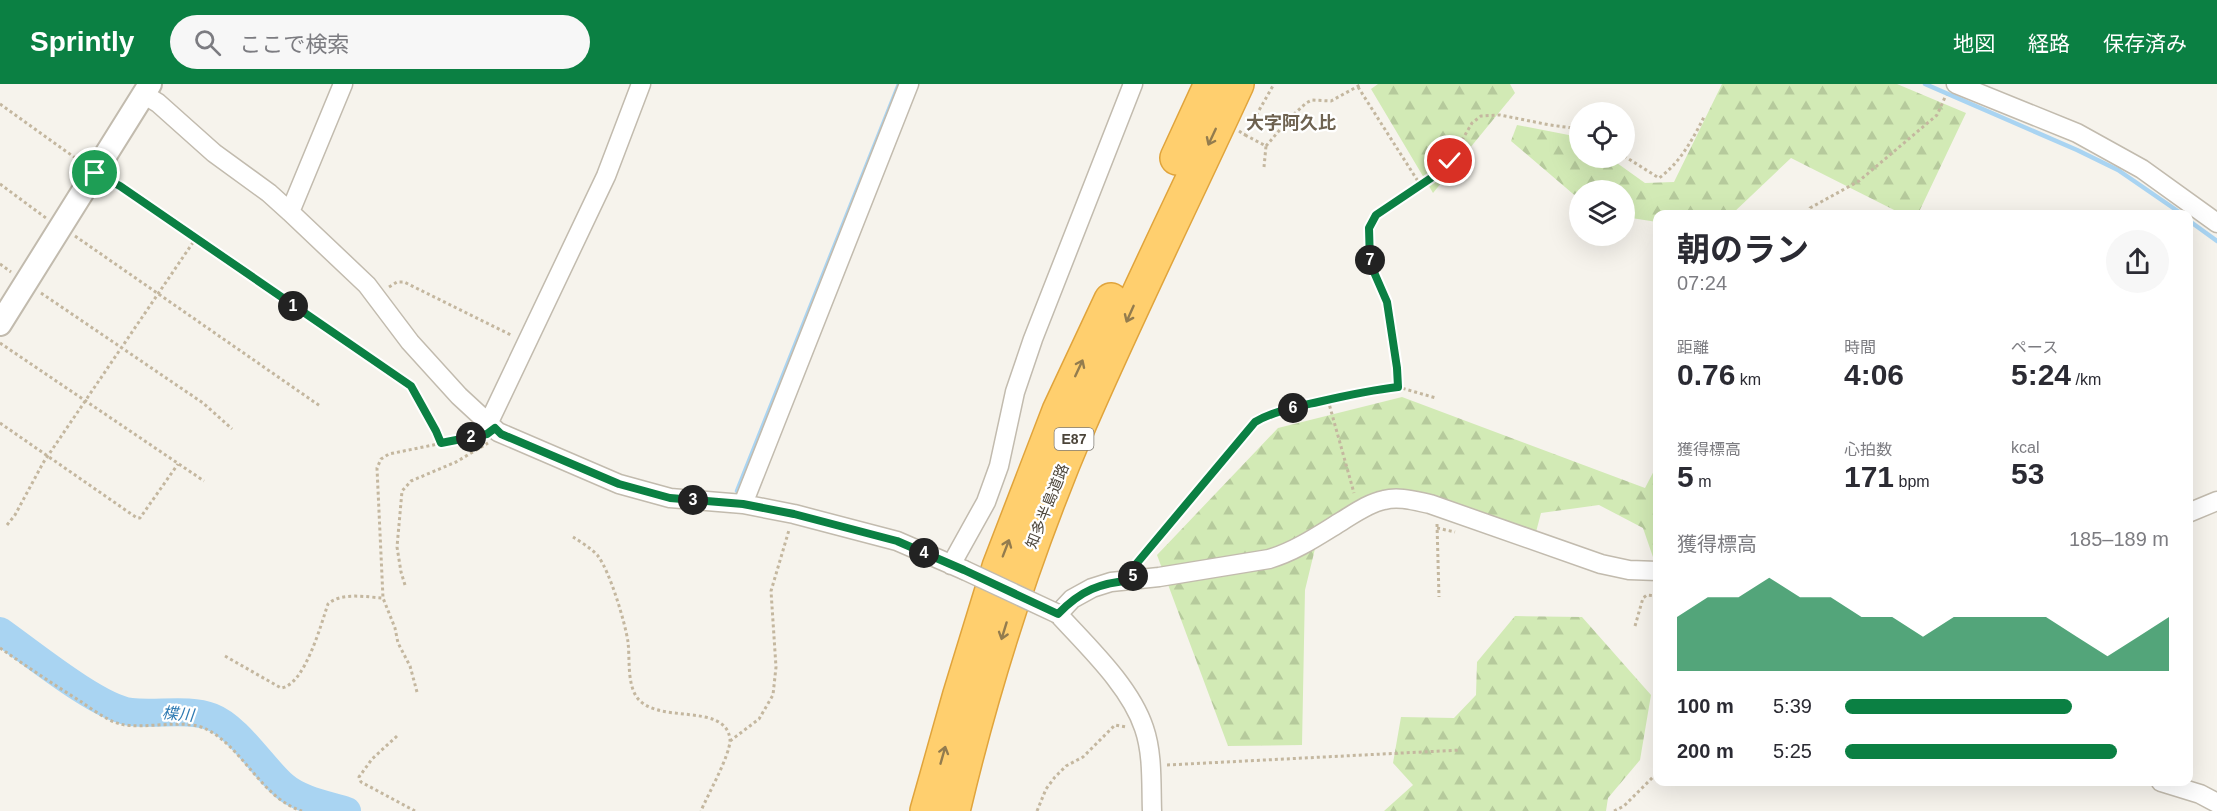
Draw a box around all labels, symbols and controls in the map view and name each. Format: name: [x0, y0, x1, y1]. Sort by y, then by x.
search box: [170, 15, 590, 69]
text: Sprintly: [30, 26, 134, 57]
icon: search: [191, 26, 224, 59]
text: ここで検索: [239, 32, 349, 57]
text: 地図: [1953, 32, 1995, 55]
text: 経路: [2028, 32, 2070, 55]
text: 保存済み: [2103, 32, 2187, 55]
map controls: [1569, 102, 1635, 246]
button: locate: [1569, 102, 1635, 168]
district label: 大字阿久比: [1246, 113, 1336, 133]
one-way arrow: [1206, 128, 1218, 146]
pin: [1424, 135, 1475, 186]
icon: check: [1433, 144, 1466, 177]
pin: [69, 147, 120, 198]
icon: arrive: [78, 156, 111, 189]
button: layers: [1569, 180, 1635, 246]
button: share: [2106, 230, 2169, 293]
text: 朝のラン: [1677, 231, 1809, 268]
pin: 7: [1355, 245, 1385, 275]
text: 7: [1366, 251, 1374, 268]
text: 07:24: [1677, 272, 1727, 294]
pin: 1: [278, 291, 308, 321]
text: 1: [289, 297, 297, 314]
one-way arrow: [1123, 304, 1135, 322]
text: 距離: [1677, 339, 1709, 356]
text: 時間: [1844, 339, 1876, 356]
text: ペース: [2011, 339, 2058, 356]
text: 0.76: [1677, 358, 1735, 391]
text: 4:06: [1844, 358, 1904, 391]
text: 5:24: [2011, 358, 2071, 391]
one-way arrow: [1074, 359, 1086, 377]
text: km: [1735, 371, 1761, 388]
text: /km: [2071, 371, 2101, 388]
pin: 6: [1278, 393, 1308, 423]
text: 6: [1289, 399, 1297, 416]
pin: 2: [456, 422, 486, 452]
text: 2: [467, 428, 475, 445]
road number: E87: [1054, 428, 1094, 450]
text: kcal: [2011, 439, 2039, 456]
text: 獲得標高: [1677, 441, 1741, 458]
text: 心拍数: [1844, 441, 1892, 458]
text: 53: [2011, 457, 2044, 490]
text: 5: [1677, 460, 1694, 493]
text: 171: [1844, 460, 1894, 493]
street label: 知多半島道路: [1022, 461, 1072, 551]
text: m: [1694, 473, 1711, 490]
text: bpm: [1894, 473, 1930, 490]
pin: 3: [678, 485, 708, 515]
text: 3: [689, 491, 697, 508]
text: 185–189 m: [2069, 528, 2169, 550]
text: 獲得標高: [1677, 533, 1757, 555]
pin: 4: [909, 538, 939, 568]
one-way arrow: [1001, 539, 1012, 558]
text: 4: [920, 544, 928, 561]
pin: 5: [1118, 561, 1148, 591]
text: 5: [1129, 567, 1137, 584]
one-way arrow: [998, 621, 1009, 640]
text: 100 m: [1677, 695, 1734, 717]
text: 5:39: [1773, 695, 1812, 717]
water label: 楪川: [161, 704, 197, 724]
text: 200 m: [1677, 740, 1734, 762]
text: 5:25: [1773, 740, 1812, 762]
one-way arrow: [938, 746, 949, 765]

